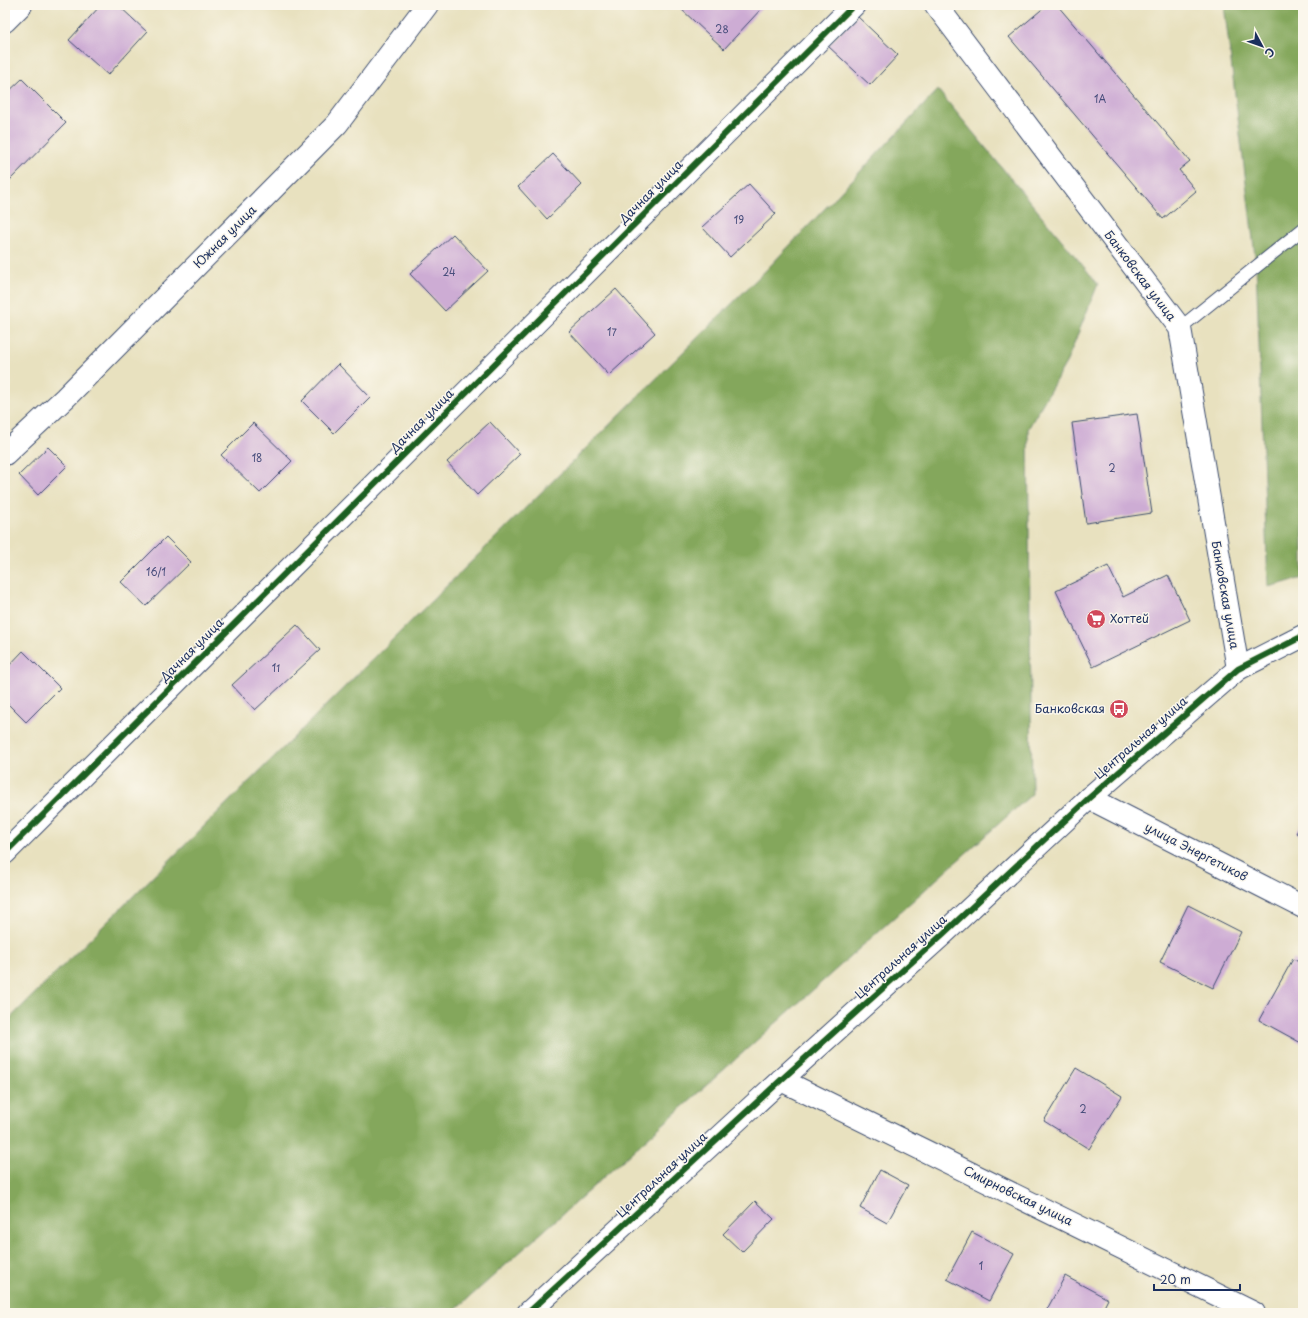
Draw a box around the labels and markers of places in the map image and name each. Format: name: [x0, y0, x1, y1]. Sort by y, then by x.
supermarket icon: Хоттей: [1085, 608, 1107, 630]
place label: Хоттей: [1110, 609, 1149, 627]
bus stop icon: Банковская: [1108, 698, 1130, 720]
place label: Банковская: [1035, 699, 1105, 717]

